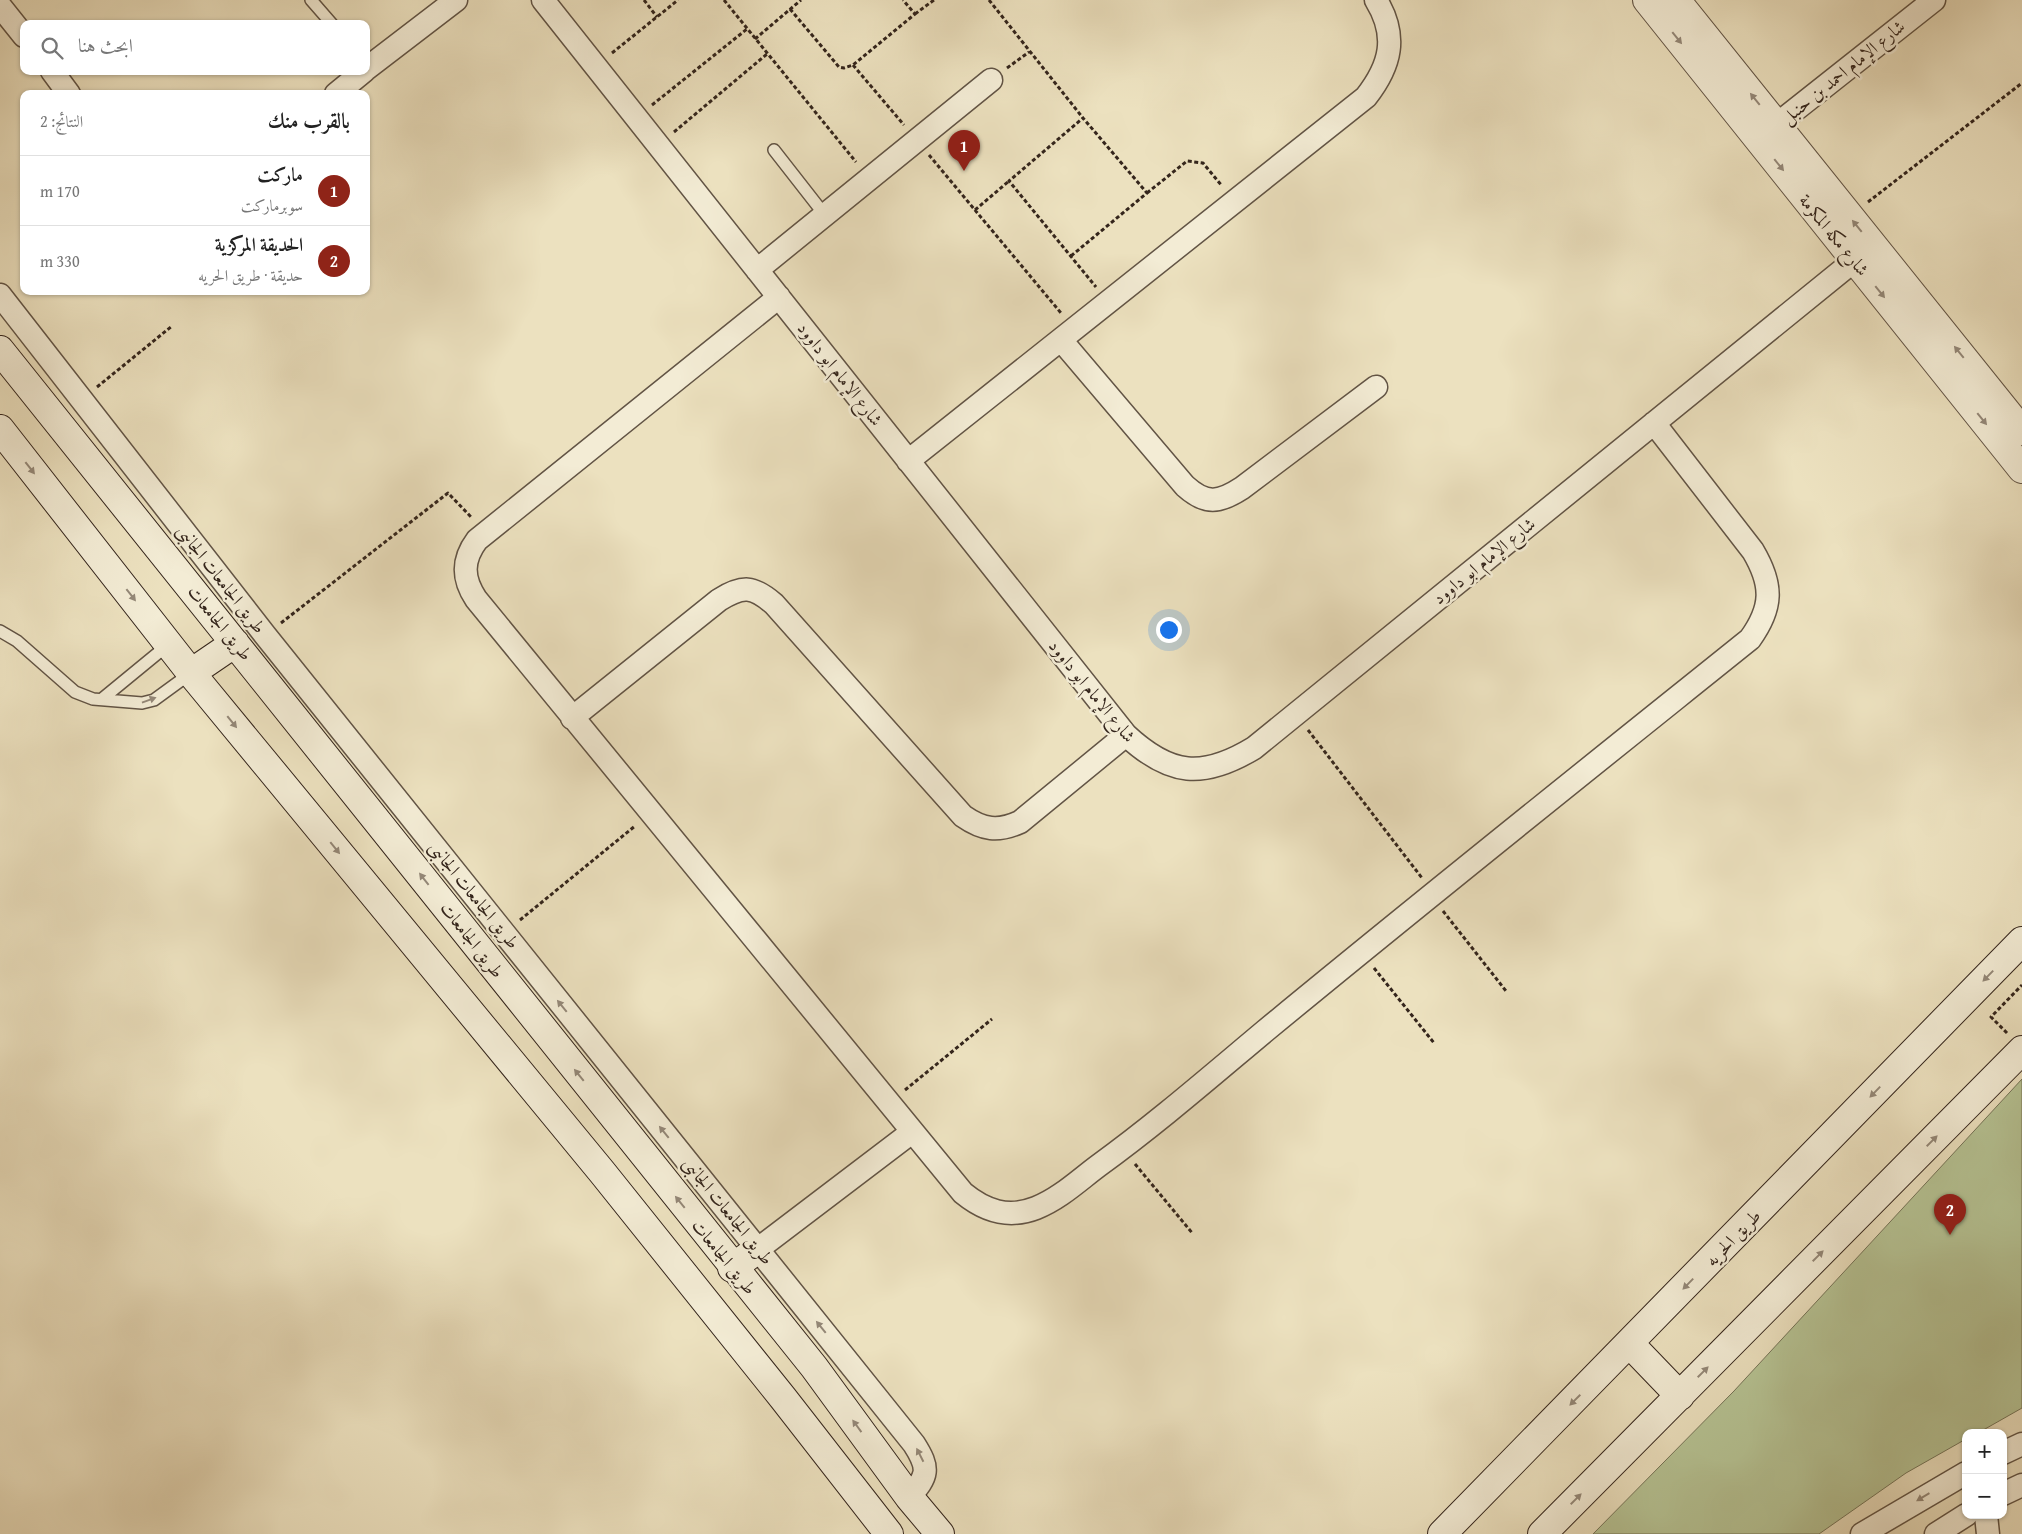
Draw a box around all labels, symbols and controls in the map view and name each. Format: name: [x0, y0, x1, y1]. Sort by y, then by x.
street label: شارع الإمام احمد بن حنبل: [1775, 13, 1913, 133]
search box: [20, 20, 370, 75]
text: ابحث هنا: [78, 31, 133, 59]
one-way arrow: [1672, 31, 1683, 44]
icon: search: [38, 34, 66, 62]
one-way arrow: [1749, 93, 1760, 106]
text: بالقرب منك: [268, 105, 350, 136]
text: النتائج: 2: [40, 109, 83, 133]
pin: 1: [948, 130, 980, 171]
one-way arrow: [1773, 158, 1784, 171]
text: ماركت: [257, 160, 303, 188]
text: 170 m: [40, 179, 80, 203]
text: 1: [330, 179, 338, 203]
street label: شارع مكه المكرمة: [1791, 188, 1876, 283]
text: سوبرماركت: [241, 193, 303, 217]
one-way arrow: [1851, 219, 1862, 232]
text: الحديقة المركزية: [215, 230, 303, 258]
text: 330 m: [40, 249, 80, 273]
text: 2: [330, 249, 338, 273]
text: حديقة · طريق الحريه: [198, 263, 303, 287]
one-way arrow: [1875, 285, 1886, 298]
street label: شارع الإمام ابو داوود: [789, 316, 890, 433]
one-way arrow: [1953, 346, 1964, 359]
one-way arrow: [1976, 412, 1987, 425]
one-way arrow: [25, 461, 36, 474]
street label: شارع الإمام ابو داوود: [1426, 511, 1543, 613]
street label: طريق الجامعات الجانبى: [172, 520, 270, 638]
street label: طريق الجامعات: [183, 581, 257, 665]
one-way arrow: [125, 588, 136, 601]
your location: [1156, 617, 1182, 643]
street label: شارع الإمام ابو داوود: [1040, 633, 1142, 750]
one-way arrow: [142, 696, 157, 704]
one-way arrow: [227, 715, 238, 728]
street label: طريق الجامعات الجانبى: [424, 837, 524, 953]
one-way arrow: [330, 841, 341, 854]
one-way arrow: [418, 873, 429, 886]
street label: طريق الجامعات: [436, 898, 508, 982]
one-way arrow: [1982, 969, 1994, 981]
one-way arrow: [557, 999, 568, 1012]
one-way arrow: [574, 1069, 585, 1082]
one-way arrow: [1869, 1086, 1881, 1098]
one-way arrow: [659, 1126, 670, 1139]
one-way arrow: [1926, 1135, 1938, 1147]
street label: طريق الجامعات الجانبى: [678, 1153, 778, 1269]
pin: 2: [1934, 1194, 1966, 1235]
one-way arrow: [675, 1196, 686, 1209]
street label: طريق الحريه: [1698, 1203, 1767, 1272]
street label: طريق الجامعات: [687, 1215, 761, 1299]
one-way arrow: [1812, 1251, 1824, 1263]
one-way arrow: [1682, 1278, 1694, 1290]
one-way arrow: [815, 1321, 826, 1334]
one-way arrow: [1697, 1366, 1709, 1378]
one-way arrow: [1569, 1394, 1581, 1406]
one-way arrow: [852, 1419, 862, 1433]
map controls: [1962, 1429, 2007, 1519]
button: +: [1962, 1429, 2007, 1474]
one-way arrow: [916, 1448, 924, 1462]
button: −: [1962, 1474, 2007, 1519]
one-way arrow: [1917, 1492, 1930, 1501]
one-way arrow: [1570, 1494, 1582, 1506]

